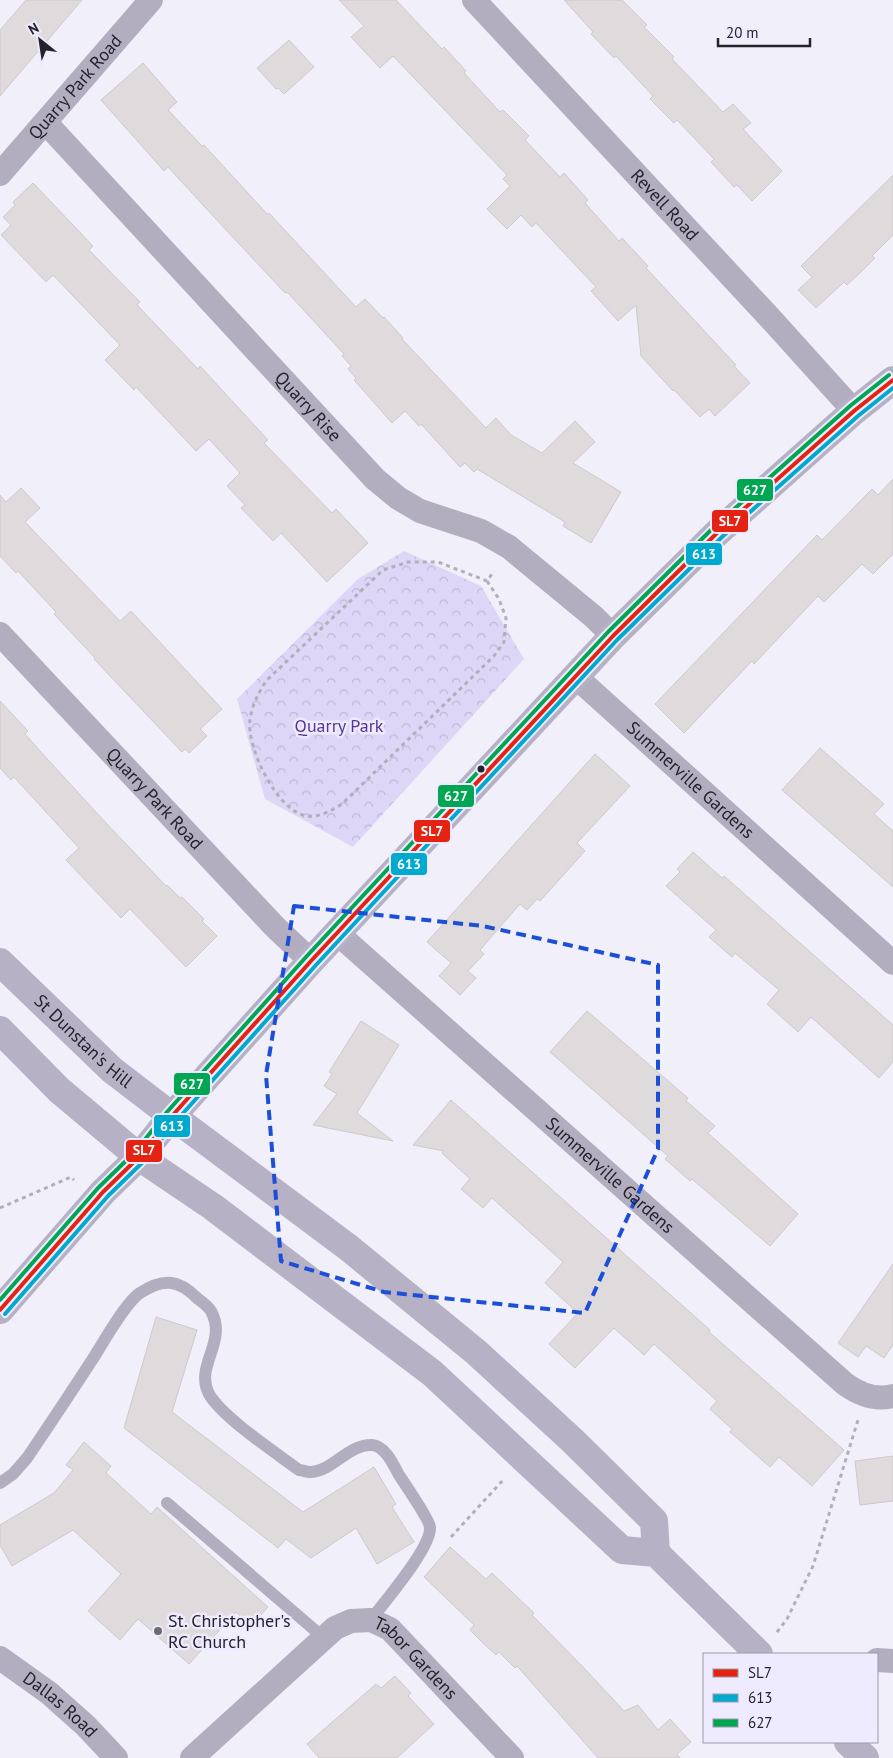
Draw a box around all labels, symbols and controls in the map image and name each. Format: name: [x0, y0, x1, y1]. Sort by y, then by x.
north arrow: [15, 15, 65, 65]
scale bar: [718, 15, 810, 47]
text: N: [25, 19, 42, 39]
text: 20 m: [726, 23, 759, 42]
street label: Quarry Park Road: [23, 30, 127, 144]
street label: Revell Road: [626, 164, 704, 245]
street label: Quarry Rise: [270, 366, 347, 446]
line badge: 627: [736, 478, 774, 502]
text: 627: [743, 481, 767, 499]
line badge: SL7: [711, 509, 749, 533]
text: SL7: [719, 512, 741, 530]
line badge: 613: [685, 542, 723, 566]
text: 613: [692, 545, 716, 563]
park label: Quarry Park: [295, 714, 384, 737]
street label: Summerville Gardens: [622, 716, 759, 843]
street label: Quarry Park Road: [102, 743, 208, 854]
unlabelled marker: [476, 764, 486, 774]
line badge: 627: [437, 784, 475, 808]
text: 627: [444, 787, 468, 805]
line badge: SL7: [413, 819, 451, 843]
text: SL7: [421, 822, 443, 840]
line badge: 613: [390, 852, 428, 876]
text: 613: [397, 855, 421, 873]
street label: St Dunstan's Hill: [29, 989, 138, 1093]
line badge: 627: [173, 1072, 211, 1096]
text: 627: [180, 1075, 204, 1093]
street label: Summerville Gardens: [541, 1112, 679, 1238]
line badge: 613: [153, 1114, 191, 1138]
text: 613: [160, 1117, 184, 1135]
line badge: SL7: [125, 1139, 163, 1163]
text: SL7: [133, 1141, 155, 1159]
place label: St. Christopher's RC Church: [168, 1609, 291, 1653]
street label: Tabor Gardens: [370, 1611, 463, 1704]
marker: St. Christopher's RC Church: [152, 1625, 164, 1637]
legend: [703, 1653, 878, 1743]
text: SL7: [748, 1663, 772, 1682]
street label: Dallas Road: [19, 1666, 103, 1742]
text: 613: [748, 1688, 773, 1707]
text: 627: [748, 1713, 773, 1732]

